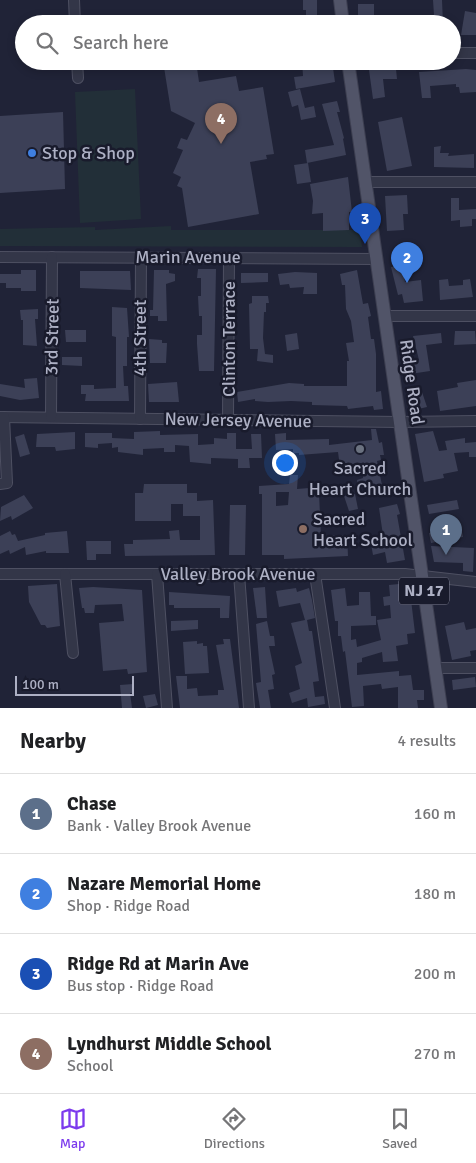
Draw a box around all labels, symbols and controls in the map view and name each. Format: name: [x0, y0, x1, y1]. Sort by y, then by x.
search box: [15, 15, 461, 70]
icon: search: [33, 29, 61, 57]
text: Search here: [73, 31, 169, 55]
pin: 4: [205, 103, 237, 144]
place label: Stop & Shop: [42, 142, 135, 164]
marker: Stop & Shop: [26, 147, 38, 159]
pin: 3: [349, 203, 381, 244]
pin: 2: [391, 242, 423, 283]
street label: Marin Avenue: [135, 246, 241, 268]
street label: Clinton Terrace: [218, 281, 240, 397]
street label: 3rd Street: [40, 299, 64, 375]
street label: 4th Street: [129, 300, 151, 376]
street label: Ridge Road: [395, 338, 429, 426]
street label: New Jersey Avenue: [164, 408, 312, 432]
marker: Sacred Heart Church: [354, 443, 366, 455]
your location: [272, 450, 298, 476]
place label: Sacred Heart Church: [309, 457, 411, 500]
place label: Sacred Heart School: [313, 508, 413, 551]
pin: 1: [430, 514, 462, 555]
marker: Sacred Heart School: [297, 523, 309, 535]
street label: Valley Brook Avenue: [160, 563, 316, 585]
road number: NJ 17: [399, 578, 449, 604]
scale bar: [15, 673, 134, 696]
text: 100 m: [22, 676, 59, 693]
text: Nearby: [20, 728, 86, 754]
text: 4 results: [397, 731, 456, 751]
text: Chase: [67, 792, 117, 816]
text: 1: [32, 804, 40, 824]
text: 160 m: [414, 804, 456, 824]
text: Bank · Valley Brook Avenue: [67, 816, 251, 836]
text: Nazare Memorial Home: [67, 872, 261, 896]
text: 2: [32, 884, 40, 904]
text: 180 m: [414, 884, 456, 904]
text: Shop · Ridge Road: [67, 896, 190, 916]
text: Ridge Rd at Marin Ave: [67, 952, 249, 976]
text: 3: [32, 964, 40, 984]
text: 200 m: [414, 964, 456, 984]
text: Bus stop · Ridge Road: [67, 976, 214, 996]
text: Lyndhurst Middle School: [67, 1032, 272, 1056]
text: 4: [32, 1044, 40, 1064]
text: 270 m: [414, 1044, 456, 1064]
text: School: [67, 1056, 113, 1076]
tab: Map: [59, 1105, 87, 1152]
tab: Directions: [204, 1105, 265, 1152]
tab: Saved: [382, 1105, 417, 1152]

